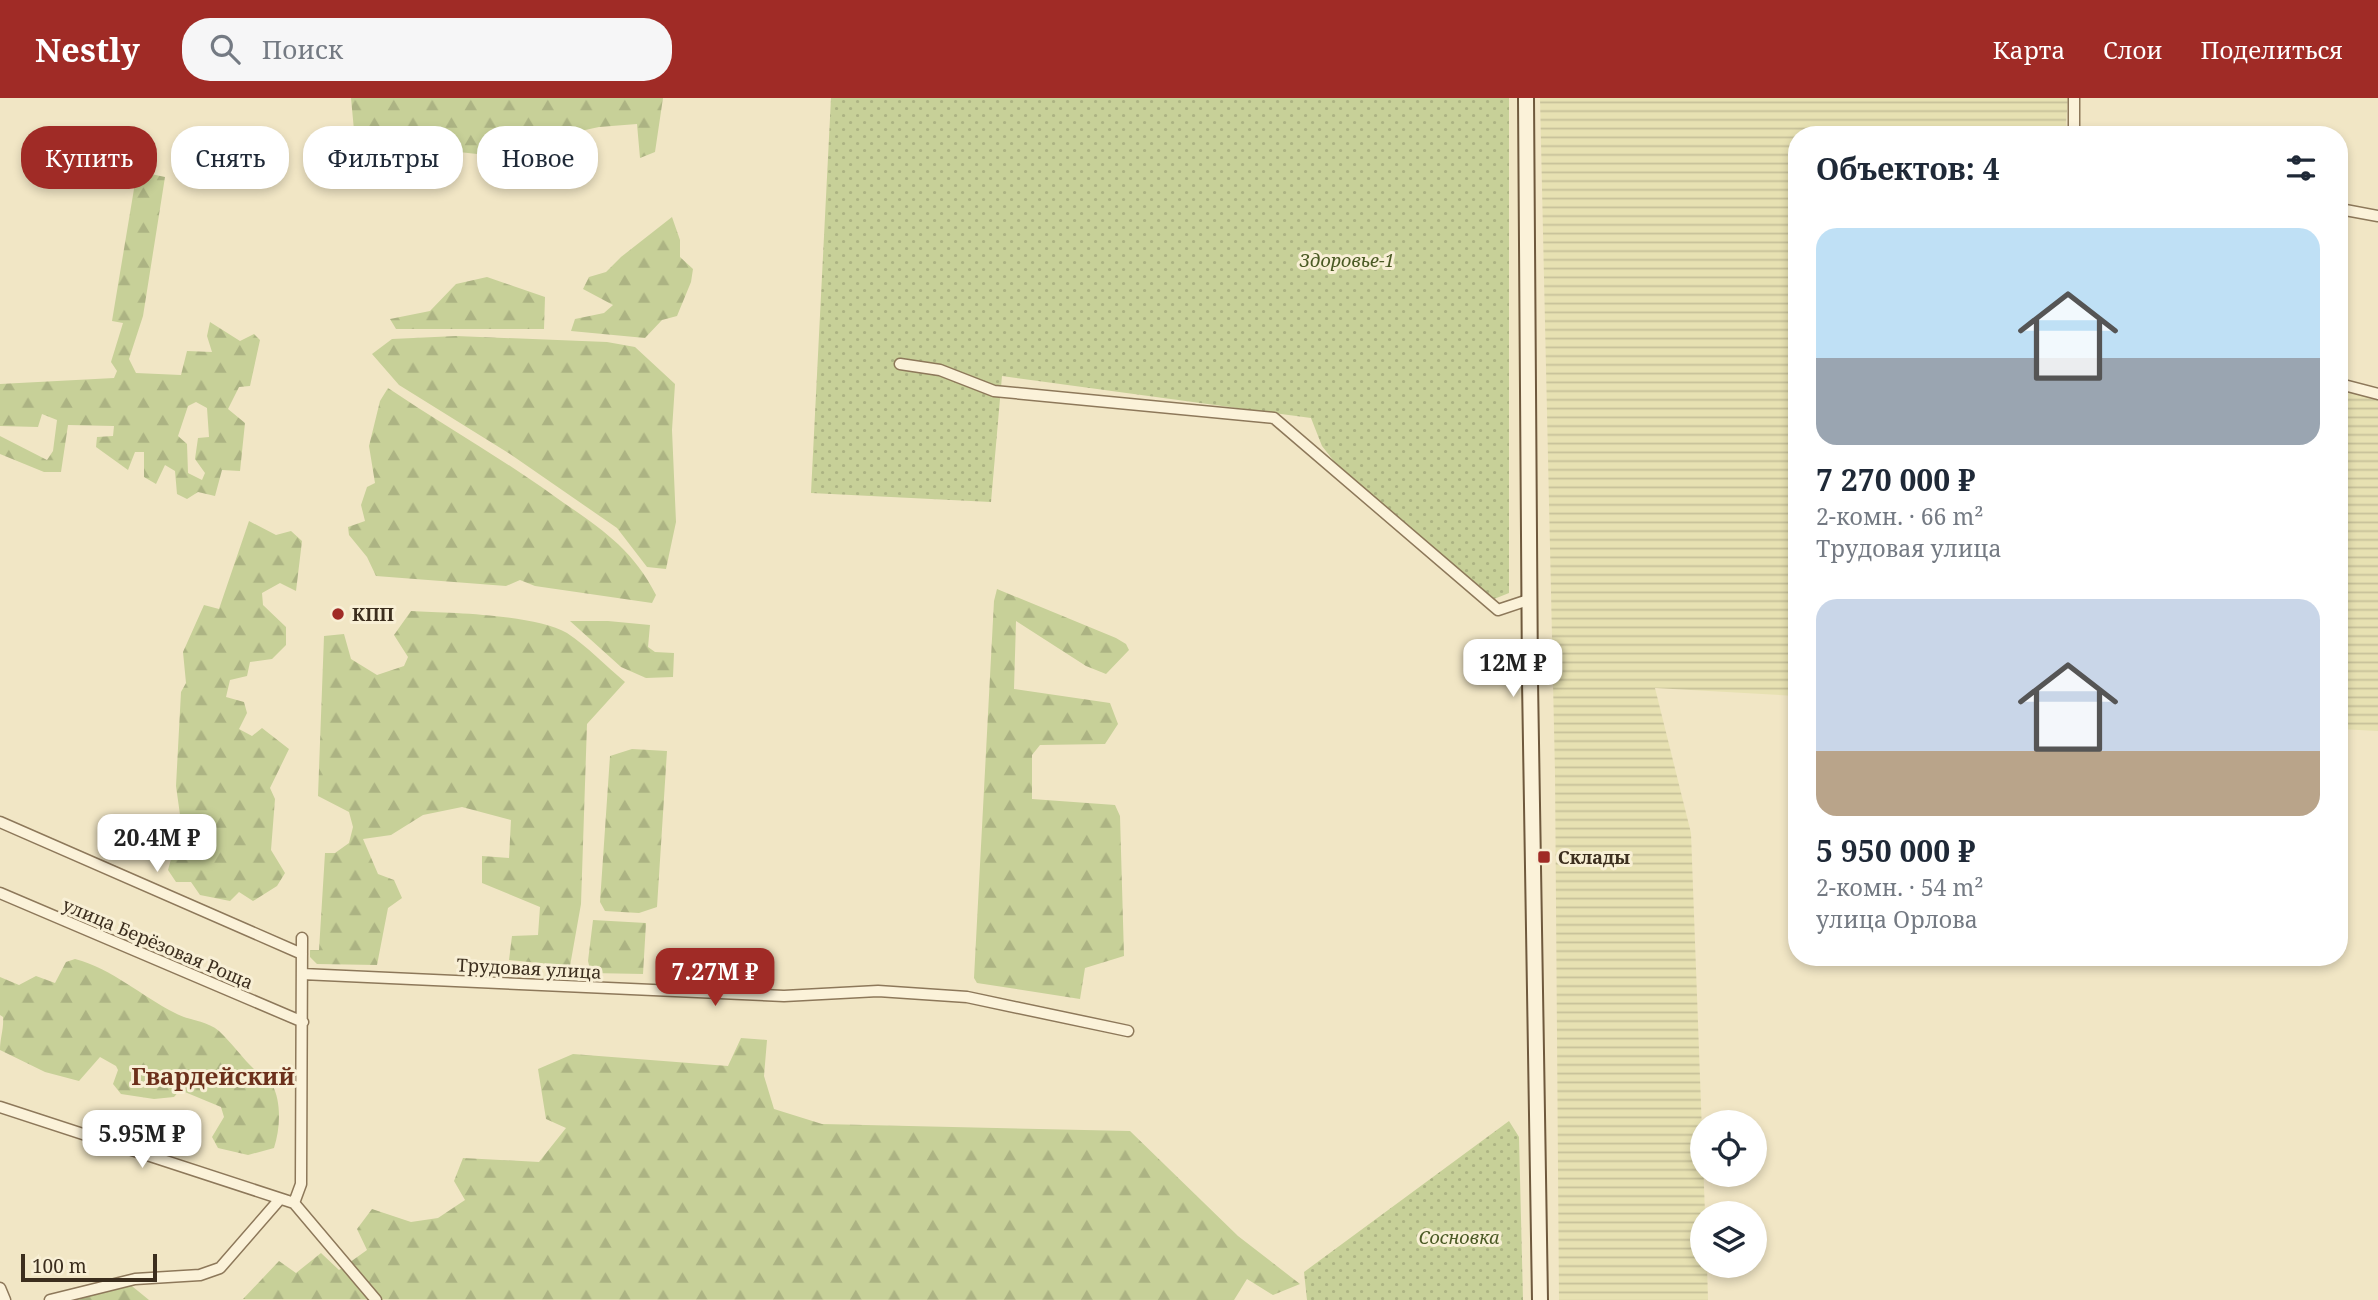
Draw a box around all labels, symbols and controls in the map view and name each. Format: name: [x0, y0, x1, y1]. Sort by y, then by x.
search box: [182, 18, 672, 81]
text: Nestly: [35, 27, 140, 72]
icon: search: [206, 30, 244, 68]
text: Поиск: [262, 31, 343, 67]
text: Карта: [1993, 33, 2065, 66]
text: Слои: [2103, 33, 2163, 66]
text: Поделиться: [2201, 33, 2343, 66]
chip: Купить: [21, 126, 157, 189]
chip: Снять: [171, 126, 289, 189]
chip: Фильтры: [303, 126, 463, 189]
chip: Новое: [477, 126, 598, 189]
text: Объектов: 4: [1816, 148, 2000, 189]
icon: filters: [2282, 149, 2320, 187]
park label: Здоровье-1: [1299, 248, 1395, 272]
icon: home: [2005, 273, 2131, 399]
text: 7 270 000 ₽: [1816, 459, 1976, 500]
text: 2-комн. · 66 m²: [1816, 500, 1983, 532]
text: Трудовая улица: [1816, 532, 2002, 564]
place label: КПП: [352, 602, 394, 626]
marker: КПП: [330, 606, 346, 622]
pin: 12M ₽: [1464, 640, 1562, 699]
icon: home: [2005, 644, 2131, 770]
text: 12M ₽: [1479, 646, 1547, 678]
pin: 20.4M ₽: [92, 814, 222, 874]
text: 20.4M ₽: [113, 821, 201, 853]
text: 5 950 000 ₽: [1816, 830, 1976, 871]
place label: Склады: [1558, 845, 1630, 869]
marker: Склады: [1536, 849, 1552, 865]
text: 2-комн. · 54 m²: [1816, 871, 1983, 903]
street label: улица Берёзовая Роща: [59, 892, 257, 994]
text: улица Орлова: [1816, 903, 1978, 935]
pin: 7.27M ₽: [650, 948, 780, 1008]
street label: Трудовая улица: [456, 952, 602, 984]
text: 7.27M ₽: [671, 955, 759, 987]
district label: Гвардейский: [131, 1059, 295, 1092]
pin: 5.95M ₽: [77, 1110, 207, 1170]
map controls: [1690, 1110, 1767, 1278]
button: locate: [1690, 1110, 1767, 1187]
text: 5.95M ₽: [98, 1117, 186, 1149]
button: layers: [1690, 1201, 1767, 1278]
park label: Сосновка: [1418, 1225, 1500, 1249]
scale bar: [21, 1251, 158, 1283]
text: 100 m: [32, 1253, 87, 1279]

